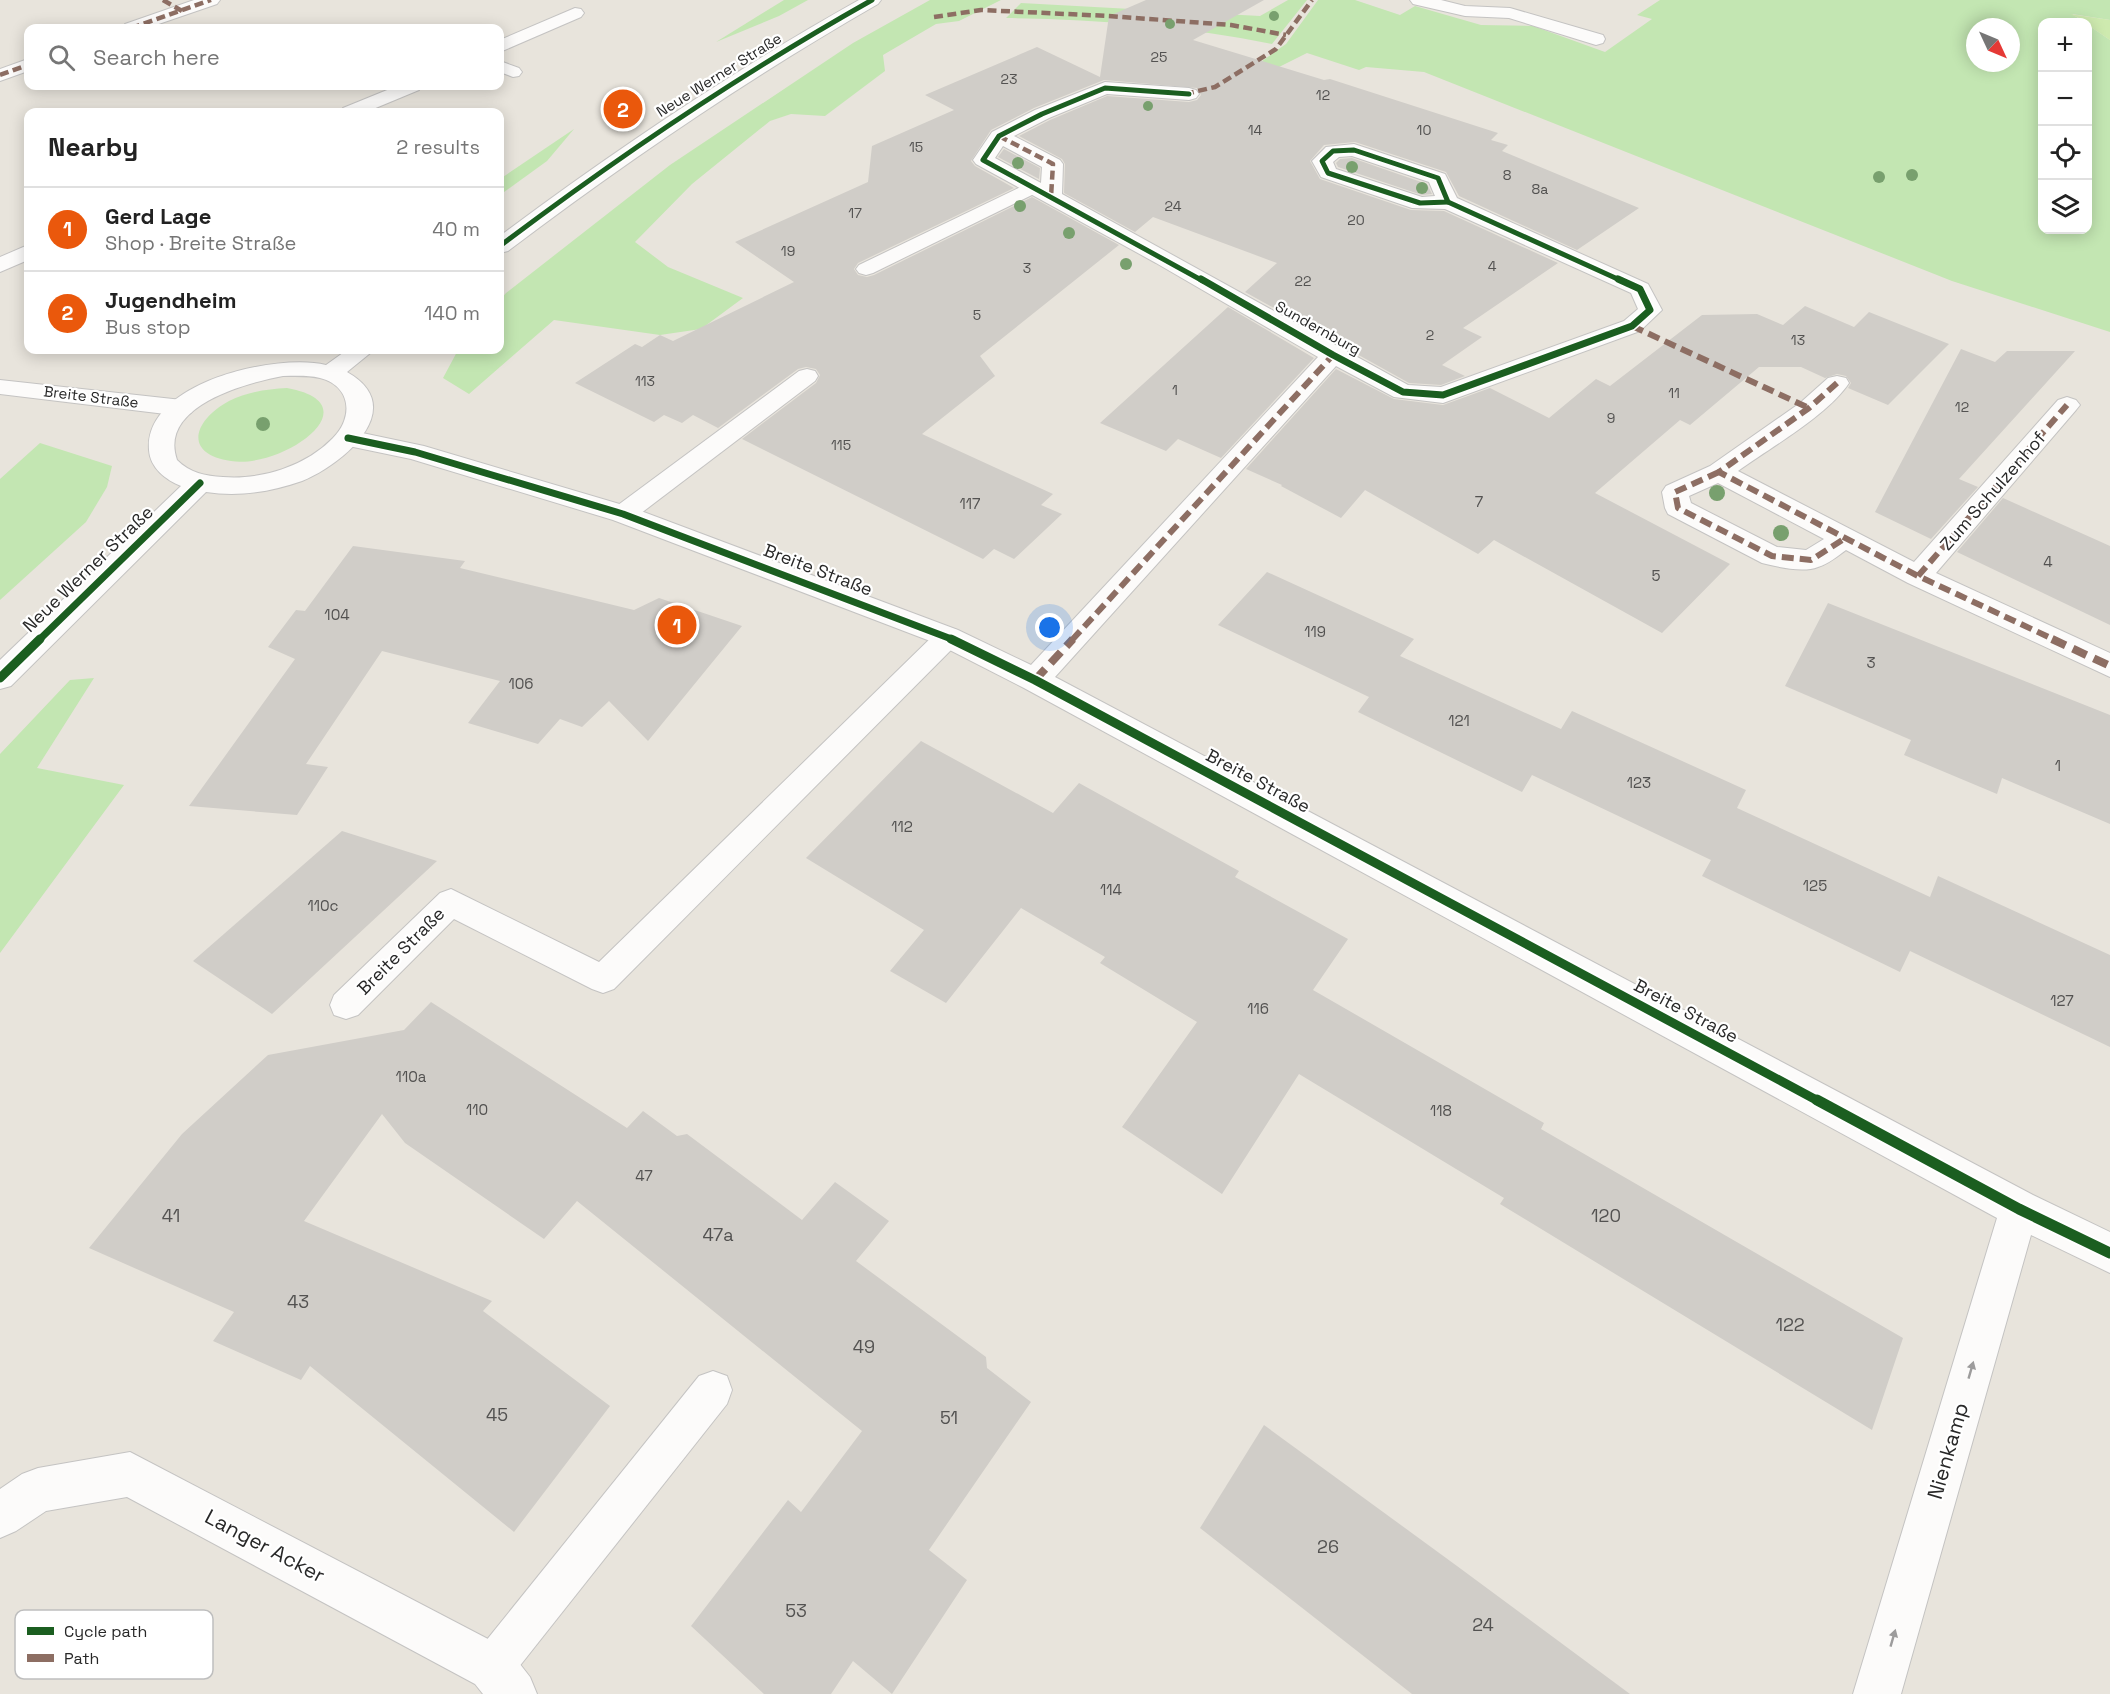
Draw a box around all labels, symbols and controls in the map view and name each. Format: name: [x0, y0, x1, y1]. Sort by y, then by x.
north arrow: [1966, 18, 2020, 72]
map controls: [2038, 18, 2092, 234]
button: +: [2038, 18, 2092, 72]
search box: [24, 24, 504, 90]
street label: Neue Werner Straße: [653, 28, 785, 121]
icon: search: [45, 41, 78, 74]
text: Search here: [93, 43, 220, 71]
house number: 25: [1151, 48, 1167, 66]
house number: 23: [1001, 70, 1017, 88]
button: −: [2038, 72, 2092, 126]
pin: 2: [604, 86, 642, 132]
house number: 12: [1316, 86, 1330, 104]
house number: 14: [1248, 121, 1263, 139]
house number: 10: [1417, 121, 1431, 139]
button: locate: [2038, 126, 2092, 180]
text: Nearby: [48, 130, 138, 164]
text: 2 results: [396, 134, 480, 160]
house number: 15: [909, 138, 923, 156]
house number: 8: [1503, 166, 1512, 184]
house number: 8a: [1532, 180, 1548, 198]
button: layers: [2038, 180, 2092, 234]
house number: 24: [1165, 197, 1182, 215]
text: Gerd Lage: [105, 202, 211, 230]
house number: 17: [848, 204, 862, 222]
house number: 20: [1347, 211, 1365, 229]
text: 1: [63, 216, 72, 242]
text: 40 m: [432, 216, 480, 242]
text: Shop · Breite Straße: [105, 230, 296, 256]
house number: 19: [781, 242, 795, 260]
house number: 4: [1488, 257, 1497, 275]
house number: 3: [1023, 259, 1031, 277]
house number: 22: [1295, 272, 1311, 290]
text: Jugendheim: [105, 286, 236, 314]
street label: Sundernburg: [1272, 296, 1364, 359]
text: 2: [62, 300, 73, 326]
text: 140 m: [424, 300, 480, 326]
house number: 5: [973, 306, 981, 324]
text: Bus stop: [105, 314, 191, 340]
house number: 2: [1426, 326, 1434, 344]
house number: 13: [1791, 331, 1805, 349]
house number: 113: [635, 372, 655, 390]
street label: Breite Straße: [42, 381, 140, 412]
house number: 1: [1172, 381, 1178, 399]
house number: 11: [1668, 384, 1680, 402]
house number: 12: [1955, 398, 1969, 416]
house number: 9: [1607, 409, 1615, 427]
street label: Zum Schulzenhof: [1935, 426, 2051, 555]
house number: 115: [831, 436, 851, 454]
house number: 7: [1475, 492, 1483, 511]
house number: 117: [959, 494, 981, 513]
street label: Neue Werner Straße: [17, 500, 158, 637]
street label: Breite Straße: [760, 538, 876, 601]
house number: 4: [2043, 552, 2053, 571]
house number: 5: [1652, 566, 1661, 585]
pin: 1: [658, 602, 696, 648]
house number: 104: [324, 605, 350, 624]
your location: [1035, 613, 1064, 642]
house number: 119: [1304, 622, 1326, 641]
house number: 3: [1866, 653, 1876, 672]
house number: 106: [508, 674, 534, 693]
house number: 121: [1448, 711, 1470, 730]
street label: Breite Straße: [1202, 743, 1314, 818]
house number: 1: [2055, 756, 2061, 775]
house number: 123: [1627, 773, 1651, 792]
house number: 112: [891, 817, 913, 836]
house number: 125: [1803, 876, 1827, 895]
house number: 114: [1100, 880, 1122, 899]
house number: 110c: [307, 896, 339, 915]
street label: Breite Straße: [352, 902, 449, 999]
street label: Breite Straße: [1630, 973, 1742, 1048]
house number: 127: [2050, 991, 2074, 1010]
house number: 116: [1247, 999, 1269, 1018]
house number: 110a: [396, 1067, 427, 1086]
house number: 110: [466, 1100, 488, 1119]
house number: 118: [1430, 1101, 1452, 1120]
house number: 47: [635, 1166, 653, 1185]
house number: 41: [162, 1204, 180, 1227]
house number: 120: [1591, 1204, 1621, 1227]
house number: 47a: [702, 1223, 734, 1246]
house number: 43: [287, 1290, 309, 1313]
house number: 122: [1775, 1313, 1805, 1336]
house number: 49: [853, 1335, 875, 1358]
one-way arrow: [1967, 1361, 1976, 1379]
street label: Nienkamp: [1921, 1399, 1974, 1502]
house number: 45: [486, 1403, 508, 1426]
house number: 51: [940, 1406, 958, 1429]
street label: Langer Acker: [201, 1503, 330, 1589]
house number: 26: [1317, 1535, 1339, 1558]
house number: 53: [785, 1599, 807, 1622]
legend: [15, 1610, 213, 1679]
house number: 24: [1472, 1613, 1494, 1636]
text: Cycle path: [64, 1621, 147, 1642]
one-way arrow: [1889, 1629, 1898, 1647]
text: Path: [64, 1648, 99, 1669]

